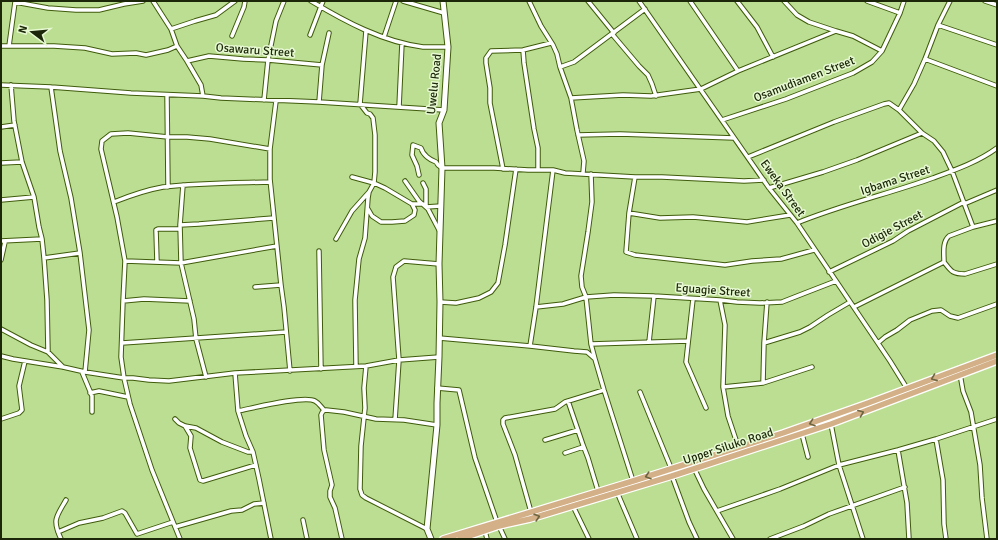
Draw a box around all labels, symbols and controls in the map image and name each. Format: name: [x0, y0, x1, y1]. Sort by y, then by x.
north arrow: [12, 12, 52, 52]
text: N: [16, 24, 30, 35]
street label: Osawaru Street: [215, 40, 295, 61]
street label: Uwelu Road: [424, 53, 445, 115]
street label: Osamudiamen Street: [752, 53, 857, 106]
street label: Eweka Street: [757, 157, 808, 220]
street label: Igbama Street: [859, 162, 932, 199]
street label: Odigie Street: [859, 207, 925, 252]
street label: Eguagie Street: [675, 280, 751, 301]
one-way arrow: [931, 374, 938, 382]
one-way arrow: [857, 410, 864, 418]
one-way arrow: [809, 418, 816, 426]
street label: Upper Siluko Road: [681, 425, 775, 468]
one-way arrow: [645, 471, 652, 479]
one-way arrow: [533, 513, 540, 522]

